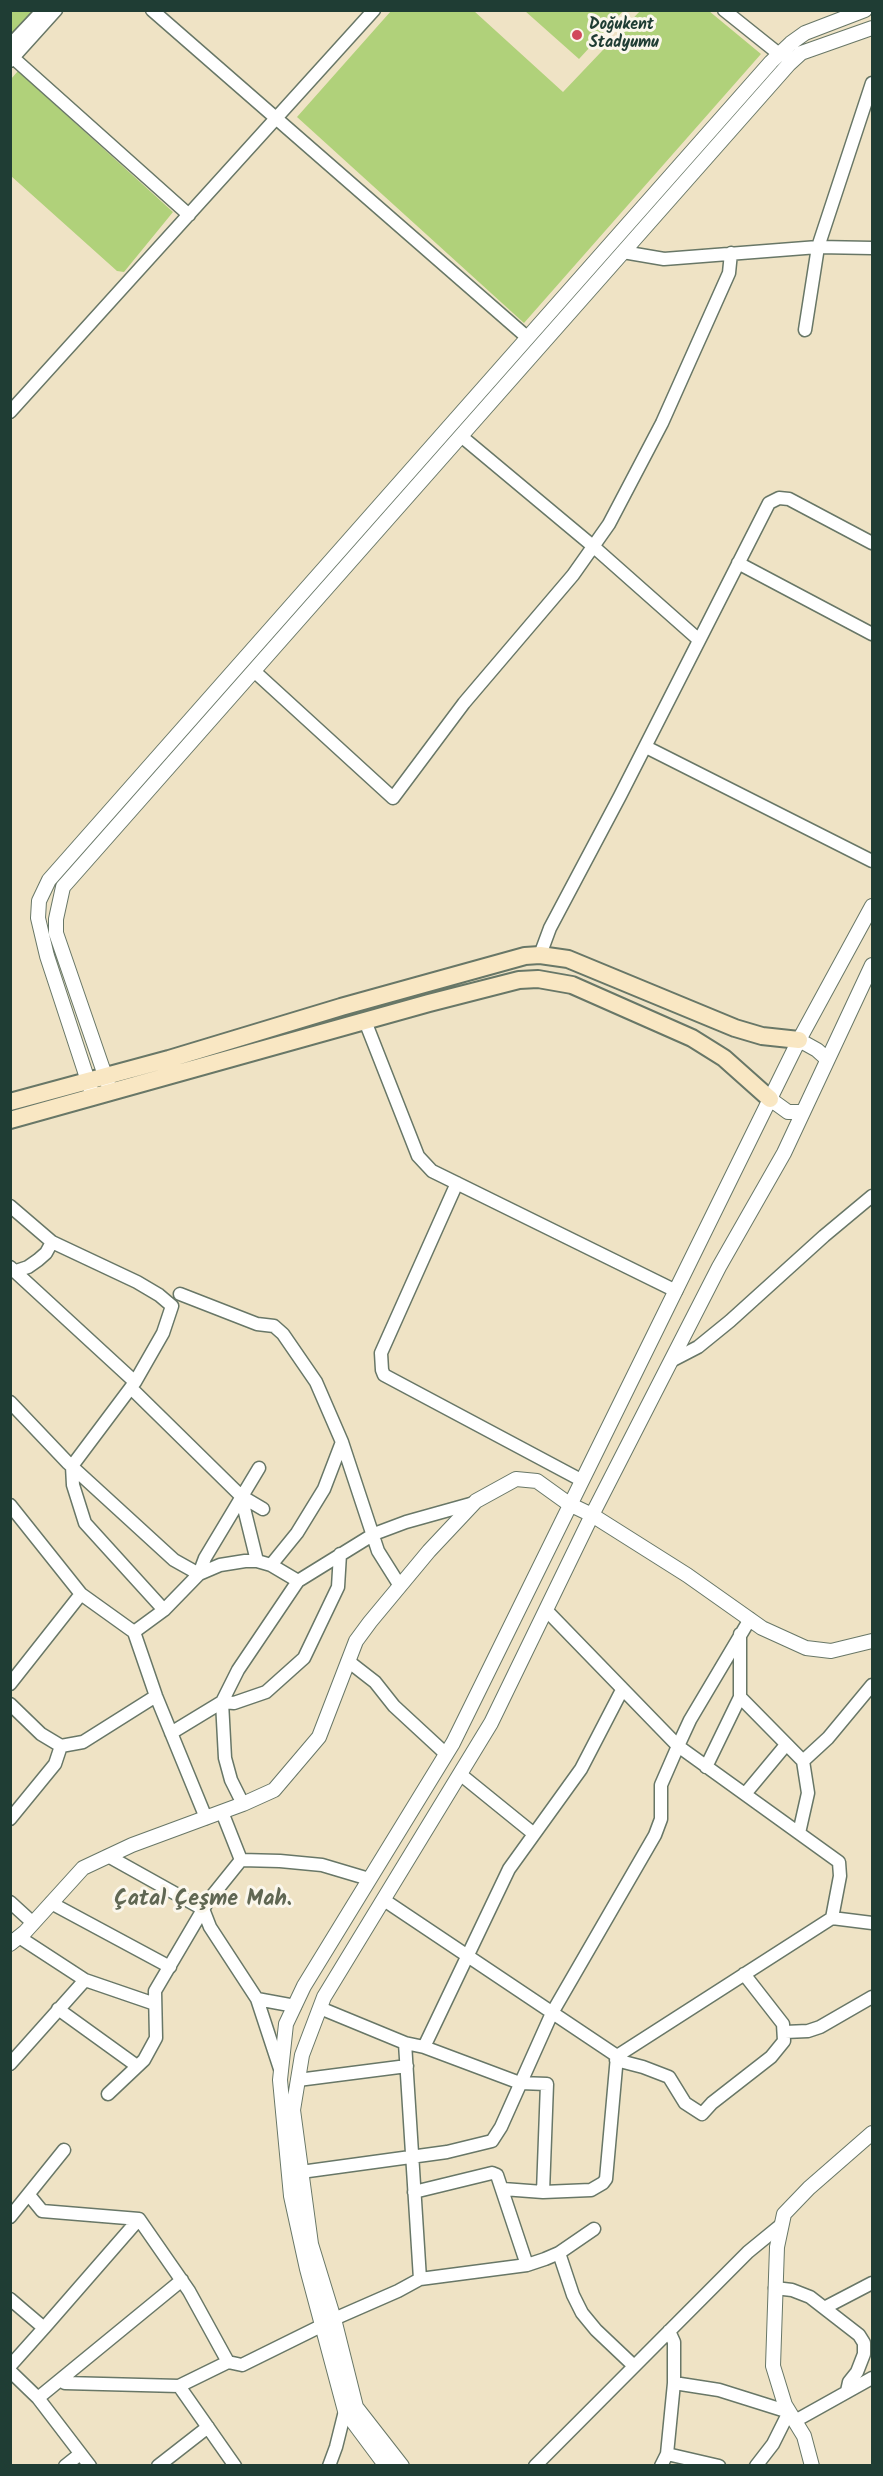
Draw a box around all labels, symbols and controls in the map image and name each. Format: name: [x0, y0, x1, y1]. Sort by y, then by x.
place label: Doğukent Stadyumu: [589, 16, 659, 54]
marker: Doğukent Stadyumu: [570, 28, 584, 42]
district label: Çatal Çeşme Mah.: [114, 1888, 292, 1914]

